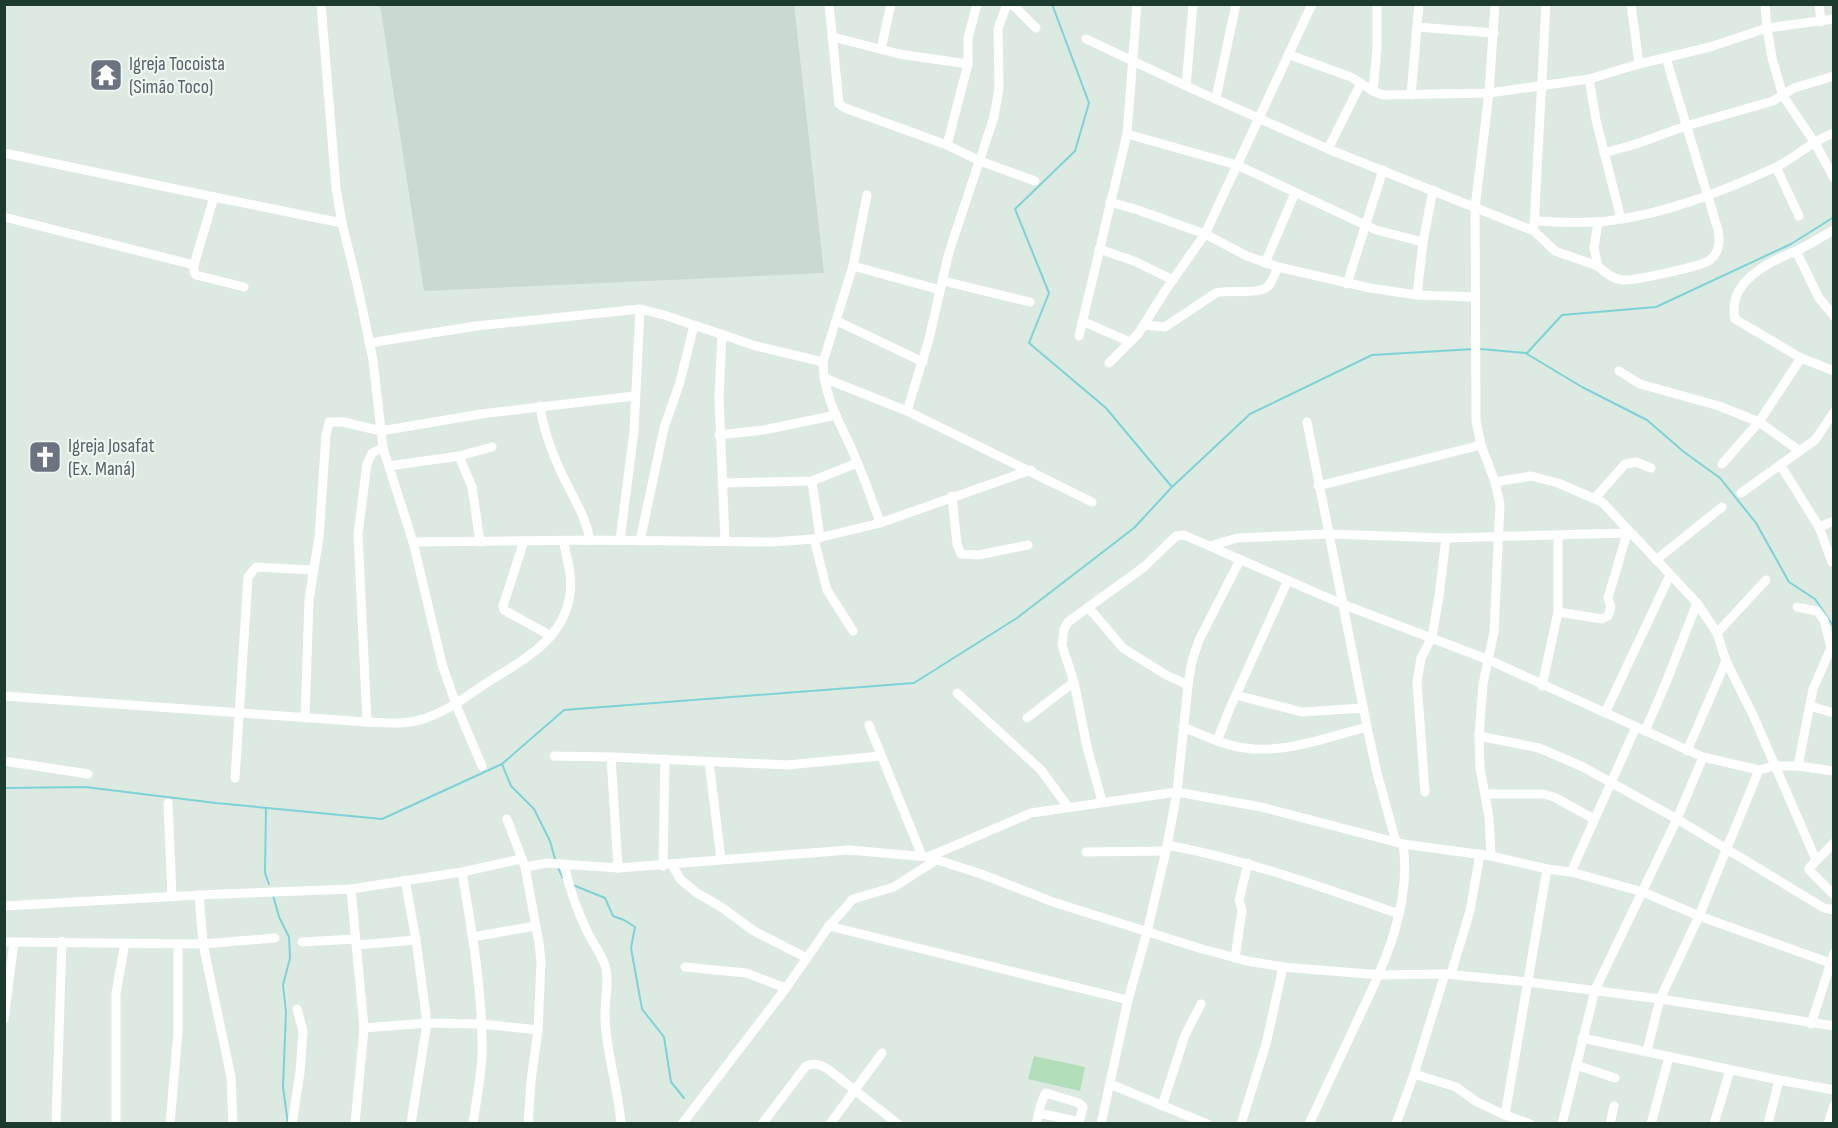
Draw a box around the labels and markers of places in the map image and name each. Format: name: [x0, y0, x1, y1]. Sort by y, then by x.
place label: Igreja Tocoista (Simão Toco): [129, 52, 225, 99]
temple icon: Igreja Tocoista (Simão Toco): [88, 57, 124, 93]
place label: Igreja Josafat (Ex. Maná): [68, 434, 155, 481]
church icon: Igreja Josafat (Ex. Maná): [27, 439, 63, 475]

